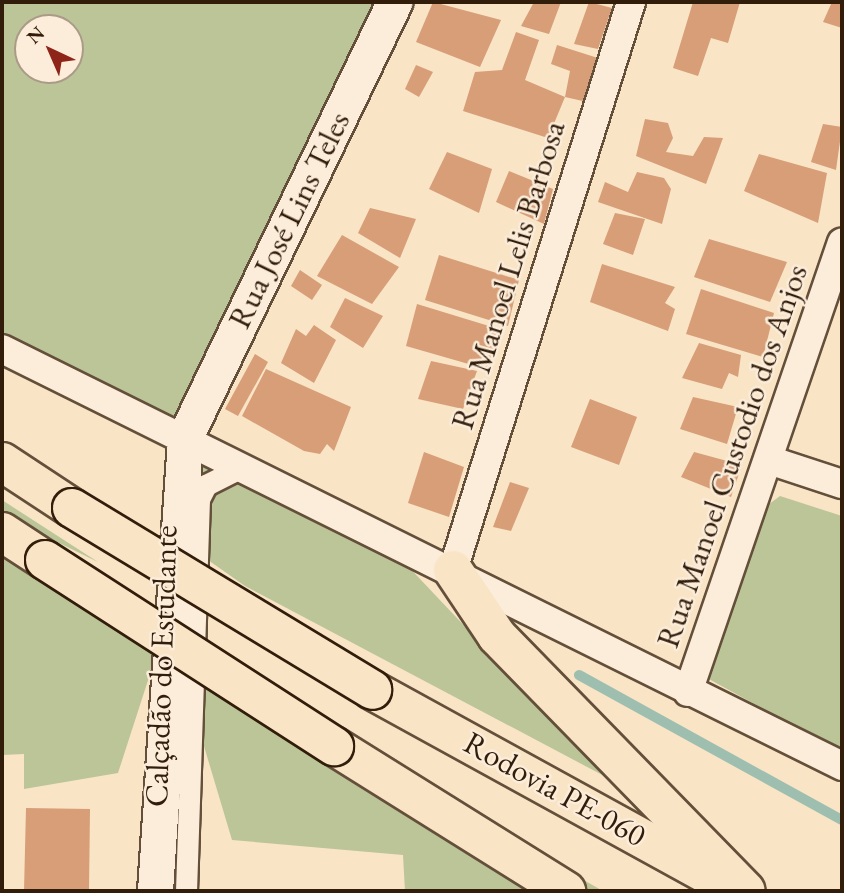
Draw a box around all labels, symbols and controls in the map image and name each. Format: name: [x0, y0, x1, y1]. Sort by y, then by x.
north arrow: [14, 14, 84, 84]
text: N: [21, 21, 50, 49]
street label: Rua José Lins Teles: [220, 106, 358, 334]
street label: Rua Manoel Lelis Barbosa: [443, 116, 573, 434]
street label: Rua Manoel Custodio dos Anjos: [648, 260, 816, 652]
street label: Calçadão do Estudante: [137, 525, 185, 807]
street label: Rodovia PE-060: [457, 723, 653, 855]

